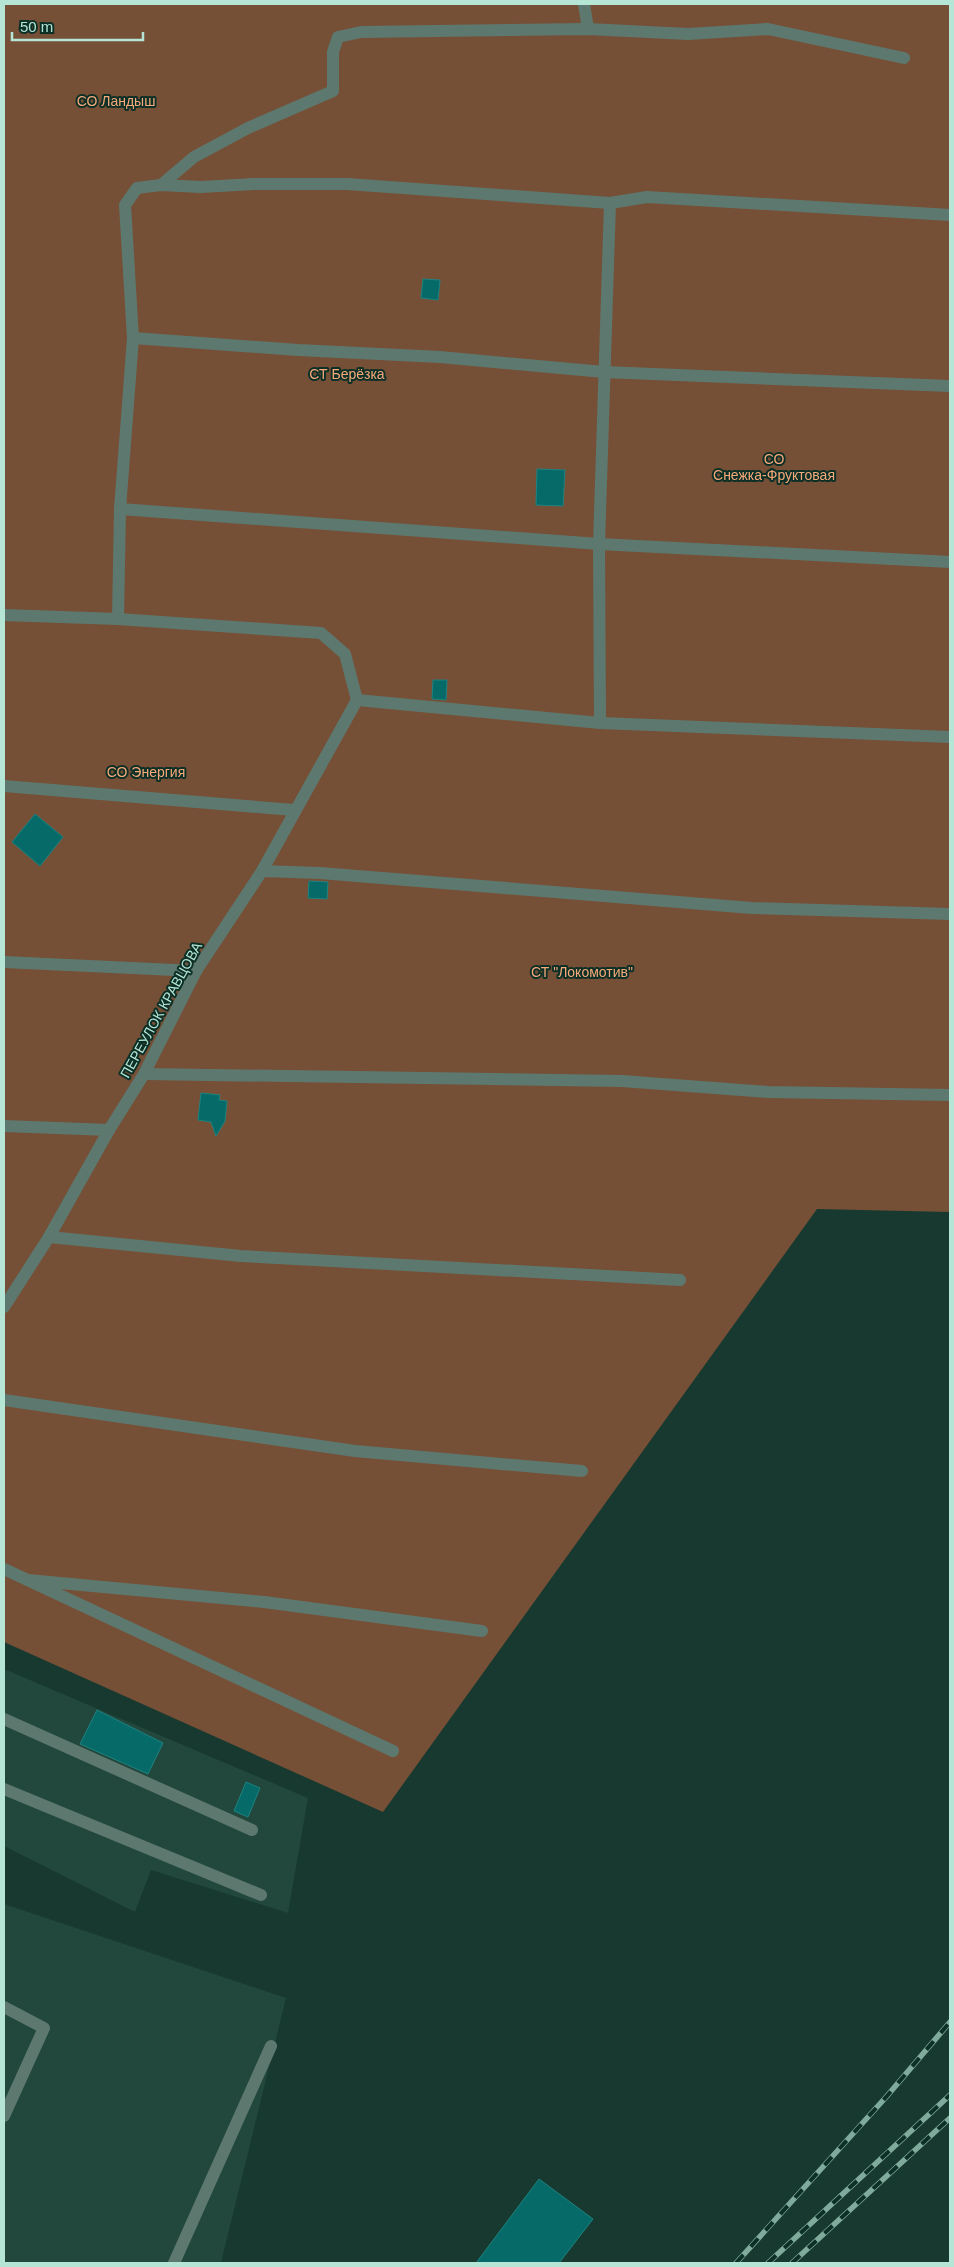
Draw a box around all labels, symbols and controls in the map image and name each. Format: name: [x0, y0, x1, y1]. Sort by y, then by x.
scale bar: [12, 10, 144, 42]
text: 50 m: [20, 18, 53, 35]
park label: СО Ландыш: [77, 93, 155, 109]
park label: СТ Берёзка: [309, 366, 385, 382]
park label: СО Снежка-Фруктовая: [713, 451, 835, 483]
park label: СО Энергия: [107, 764, 185, 780]
street label: ПЕРЕУЛОК КРАВЦОВА: [117, 939, 205, 1081]
park label: СТ "Локомотив": [531, 964, 633, 980]

